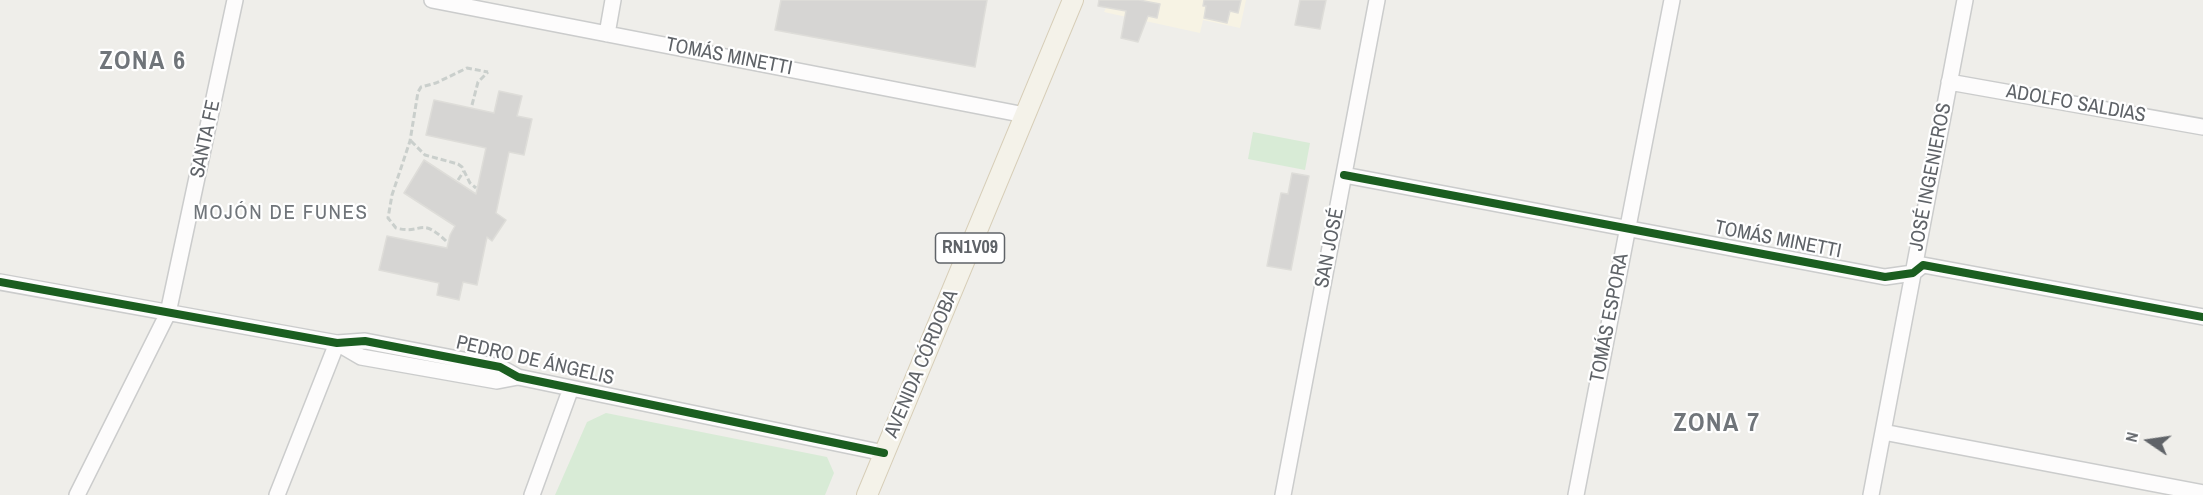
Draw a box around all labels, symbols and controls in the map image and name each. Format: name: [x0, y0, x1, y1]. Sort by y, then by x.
street label: TOMÁS MINETTI: [664, 33, 794, 81]
district label: ZONA 6: [99, 46, 187, 78]
street label: ADOLFO SALDIAS: [2004, 80, 2148, 128]
street label: SANTA FE: [186, 98, 226, 180]
street label: JOSÉ INGENIEROS: [1905, 101, 1957, 253]
district label: MOJÓN DE FUNES: [193, 200, 369, 226]
street label: SAN JOSÉ: [1310, 206, 1350, 290]
street label: TOMÁS MINETTI: [1713, 216, 1843, 264]
road number: RN1V09: [936, 233, 1004, 263]
street label: TOMÁS ESPORA: [1586, 251, 1634, 385]
street label: AVENIDA CÓRDOBA: [880, 286, 964, 442]
street label: PEDRO DE ÁNGELIS: [454, 331, 616, 391]
district label: ZONA 7: [1673, 408, 1761, 440]
north arrow: [2119, 411, 2179, 471]
text: N: [2120, 430, 2143, 444]

